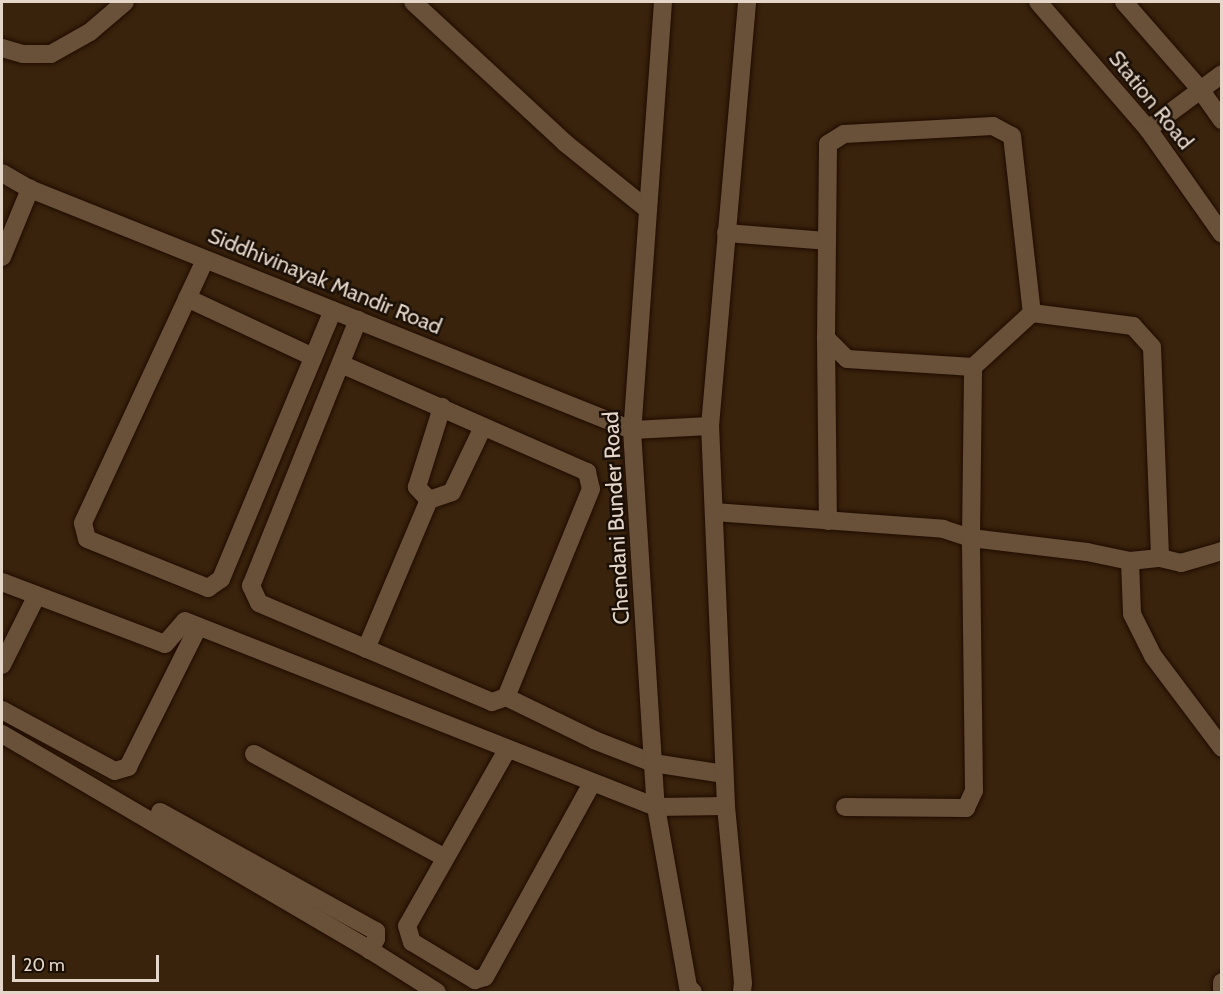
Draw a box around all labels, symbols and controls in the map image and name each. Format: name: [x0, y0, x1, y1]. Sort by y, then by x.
street label: Station Road: [1103, 45, 1199, 155]
street label: Siddhivinayak Mandir Road: [204, 222, 446, 340]
street label: Chendani Bunder Road: [597, 411, 635, 625]
scale bar: [15, 943, 162, 981]
text: 20 m: [23, 954, 65, 976]

